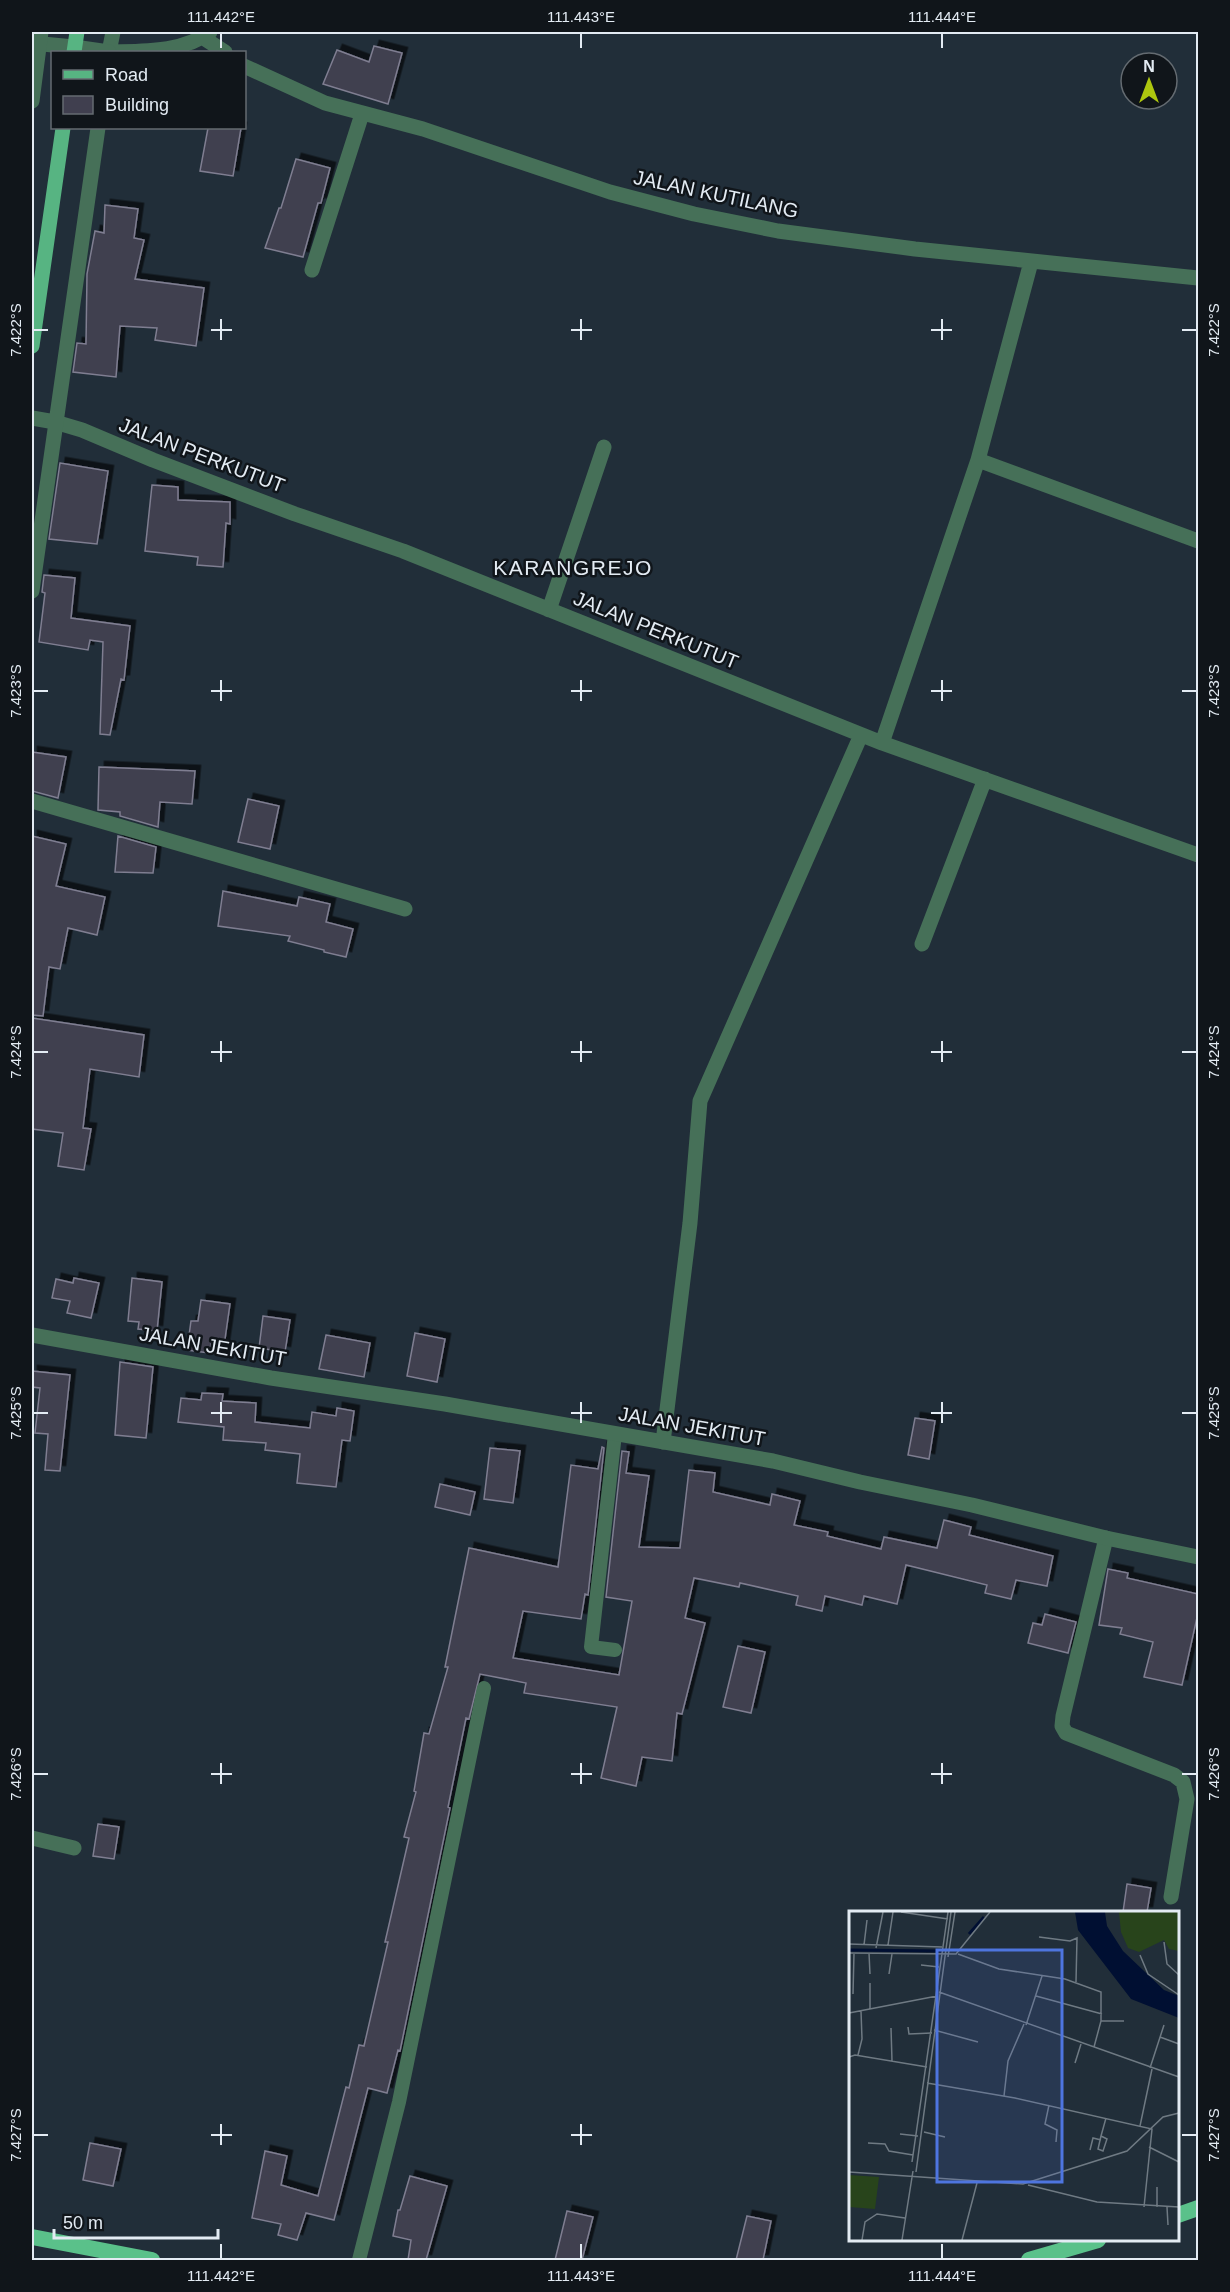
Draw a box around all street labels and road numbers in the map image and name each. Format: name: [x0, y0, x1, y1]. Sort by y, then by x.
street label: JALAN KUTILANG: [632, 166, 800, 222]
street label: JALAN PERKUTUT: [116, 413, 288, 497]
street label: JALAN PERKUTUT: [570, 587, 742, 673]
street label: JALAN JEKITUT: [138, 1322, 288, 1370]
street label: JALAN JEKITUT: [617, 1402, 767, 1450]

